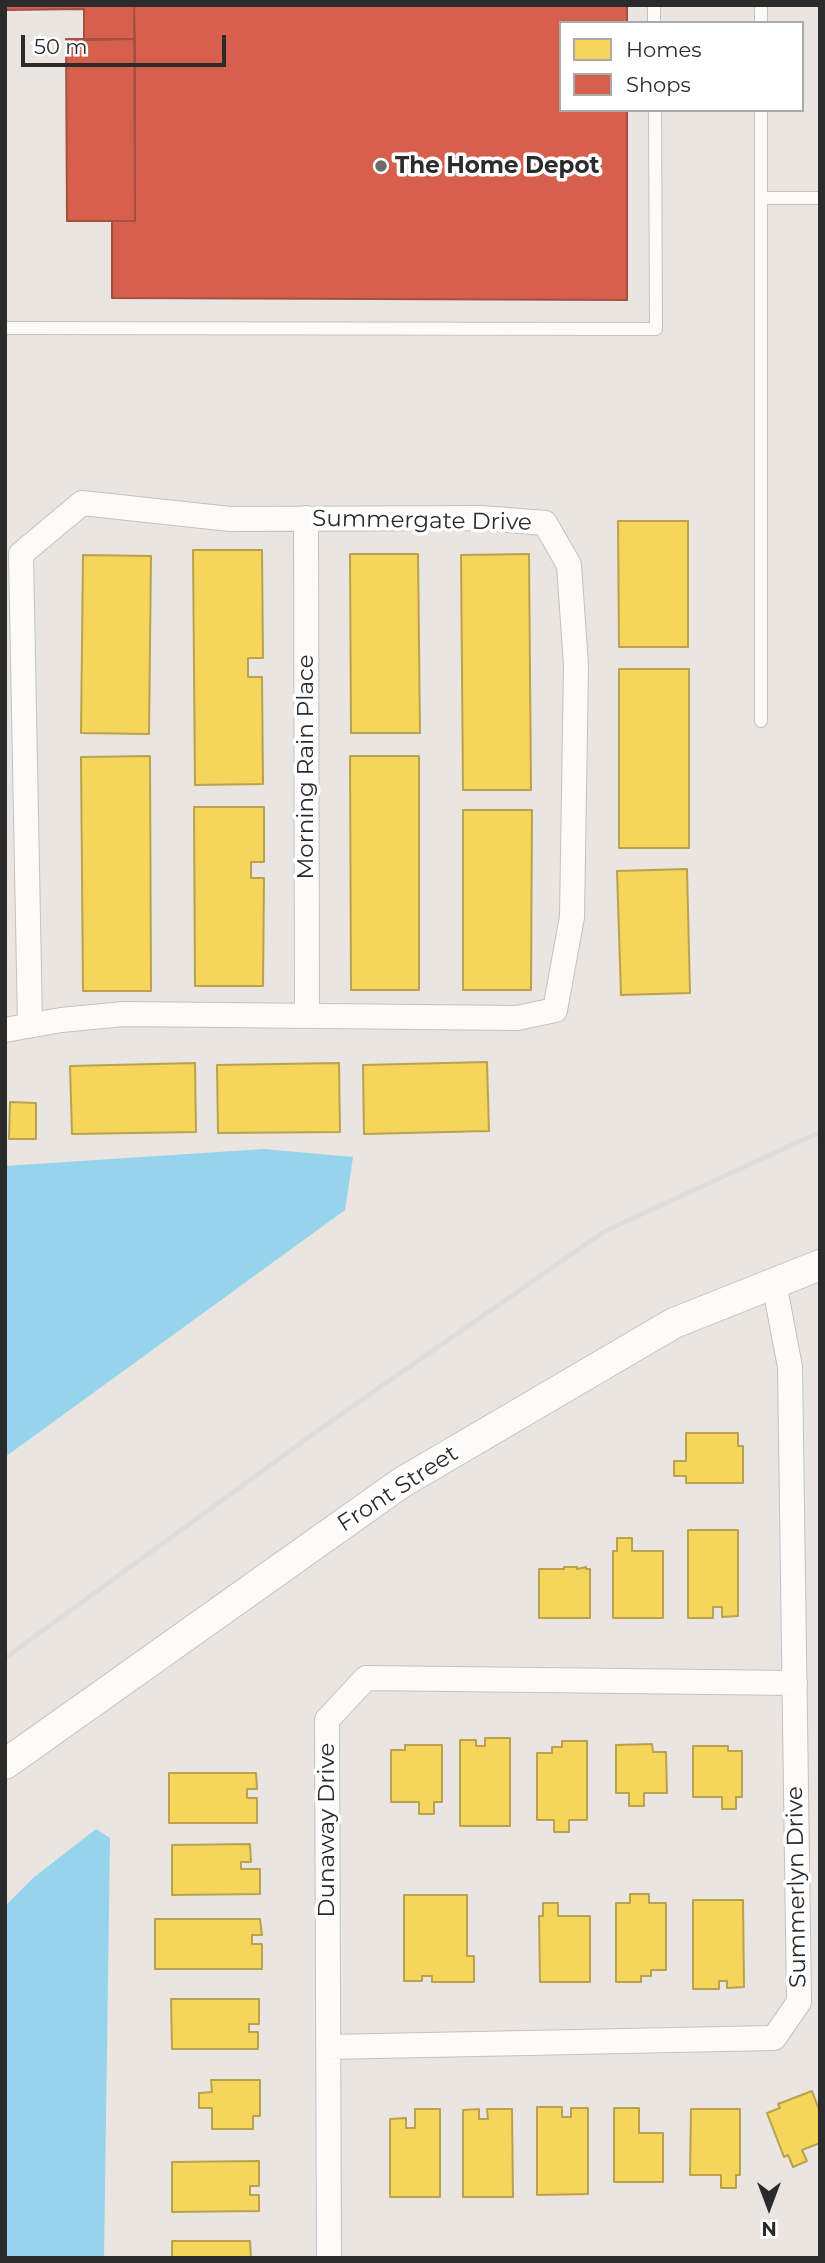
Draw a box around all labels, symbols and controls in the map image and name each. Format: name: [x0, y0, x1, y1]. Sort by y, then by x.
scale bar: [24, 21, 229, 65]
legend: [559, 21, 804, 112]
text: 50 m: [34, 34, 88, 59]
text: Homes: [626, 37, 701, 62]
text: Shops: [626, 72, 691, 97]
place label: The Home Depot: [395, 152, 600, 180]
marker: The Home Depot: [373, 158, 389, 174]
street label: Summergate Drive: [312, 505, 532, 537]
street label: Morning Rain Place: [292, 654, 320, 880]
street label: Front Street: [333, 1440, 463, 1538]
street label: Dunaway Drive: [313, 1743, 341, 1917]
street label: Summerlyn Drive: [781, 1786, 813, 1988]
north arrow: [734, 2172, 804, 2242]
text: N: [761, 2217, 777, 2240]

